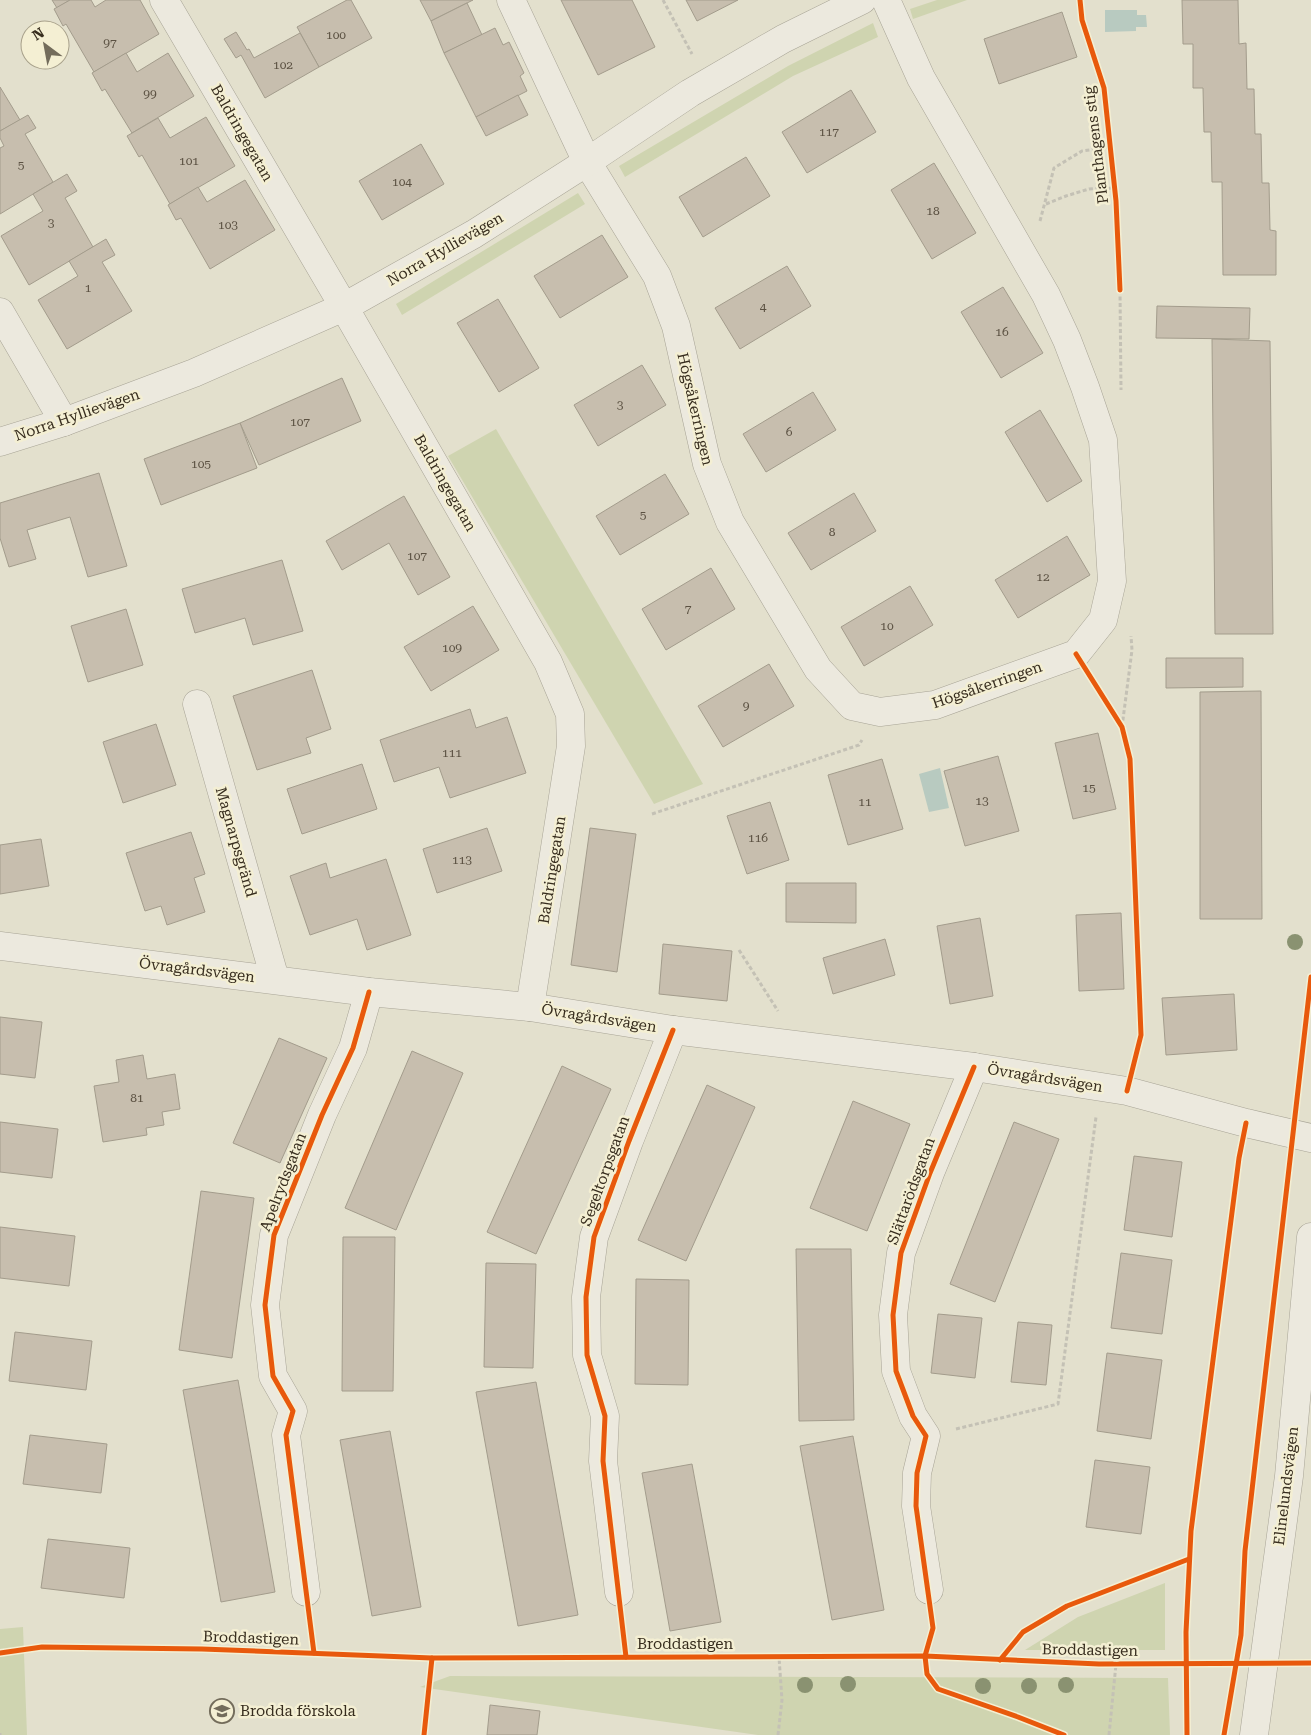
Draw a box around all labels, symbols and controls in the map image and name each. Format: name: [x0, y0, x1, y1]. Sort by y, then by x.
north arrow: [20, 20, 70, 70]
text: N: [29, 24, 47, 44]
house number: 100: [326, 28, 346, 42]
house number: 97: [103, 36, 117, 50]
house number: 102: [273, 58, 293, 72]
street label: Baldringegatan: [207, 81, 277, 185]
street label: Planthagens stig: [1080, 85, 1112, 205]
house number: 99: [143, 87, 157, 101]
house number: 117: [819, 125, 839, 139]
house number: 101: [179, 154, 199, 168]
house number: 5: [18, 158, 25, 172]
house number: 104: [392, 175, 412, 189]
house number: 18: [926, 204, 940, 218]
street label: Norra Hyllievägen: [384, 208, 507, 290]
house number: 3: [48, 216, 55, 230]
house number: 103: [218, 218, 238, 232]
house number: 1: [85, 281, 92, 295]
house number: 4: [760, 300, 767, 314]
house number: 16: [995, 325, 1009, 339]
street label: Högsåkerringen: [673, 351, 717, 467]
street label: Norra Hyllievägen: [12, 385, 142, 445]
house number: 3: [617, 398, 624, 412]
house number: 107: [290, 415, 310, 429]
house number: 6: [786, 425, 793, 439]
street label: Baldringegatan: [410, 431, 480, 535]
house number: 105: [191, 457, 211, 471]
house number: 5: [640, 508, 647, 522]
house number: 8: [829, 525, 836, 539]
house number: 107: [407, 549, 427, 563]
house number: 12: [1036, 570, 1050, 584]
house number: 7: [685, 602, 692, 616]
house number: 10: [880, 619, 894, 633]
house number: 109: [442, 641, 462, 655]
street label: Högsåkerringen: [930, 658, 1045, 712]
house number: 9: [743, 699, 750, 713]
house number: 111: [442, 746, 462, 760]
house number: 15: [1082, 781, 1096, 795]
street label: Magnarpsgränd: [212, 785, 260, 899]
house number: 13: [975, 794, 989, 808]
house number: 11: [858, 795, 872, 809]
street label: Baldringegatan: [535, 815, 569, 925]
house number: 116: [748, 831, 768, 845]
house number: 113: [452, 853, 472, 867]
street label: Övragårdsvägen: [138, 954, 256, 986]
street label: Övragårdsvägen: [540, 1000, 658, 1036]
street label: Övragårdsvägen: [986, 1060, 1104, 1096]
house number: 81: [130, 1091, 144, 1105]
street label: Segeltorpsgatan: [577, 1113, 633, 1229]
street label: Apelrydsgatan: [256, 1130, 310, 1234]
street label: Slättarödsgatan: [883, 1135, 939, 1247]
street label: Elinelundsvägen: [1270, 1425, 1302, 1546]
street label: Broddastigen: [203, 1627, 300, 1649]
street label: Broddastigen: [637, 1635, 733, 1653]
street label: Broddastigen: [1042, 1640, 1139, 1660]
school or university icon: Brodda förskola: [209, 1698, 235, 1724]
place label: Brodda förskola: [240, 1702, 356, 1720]

